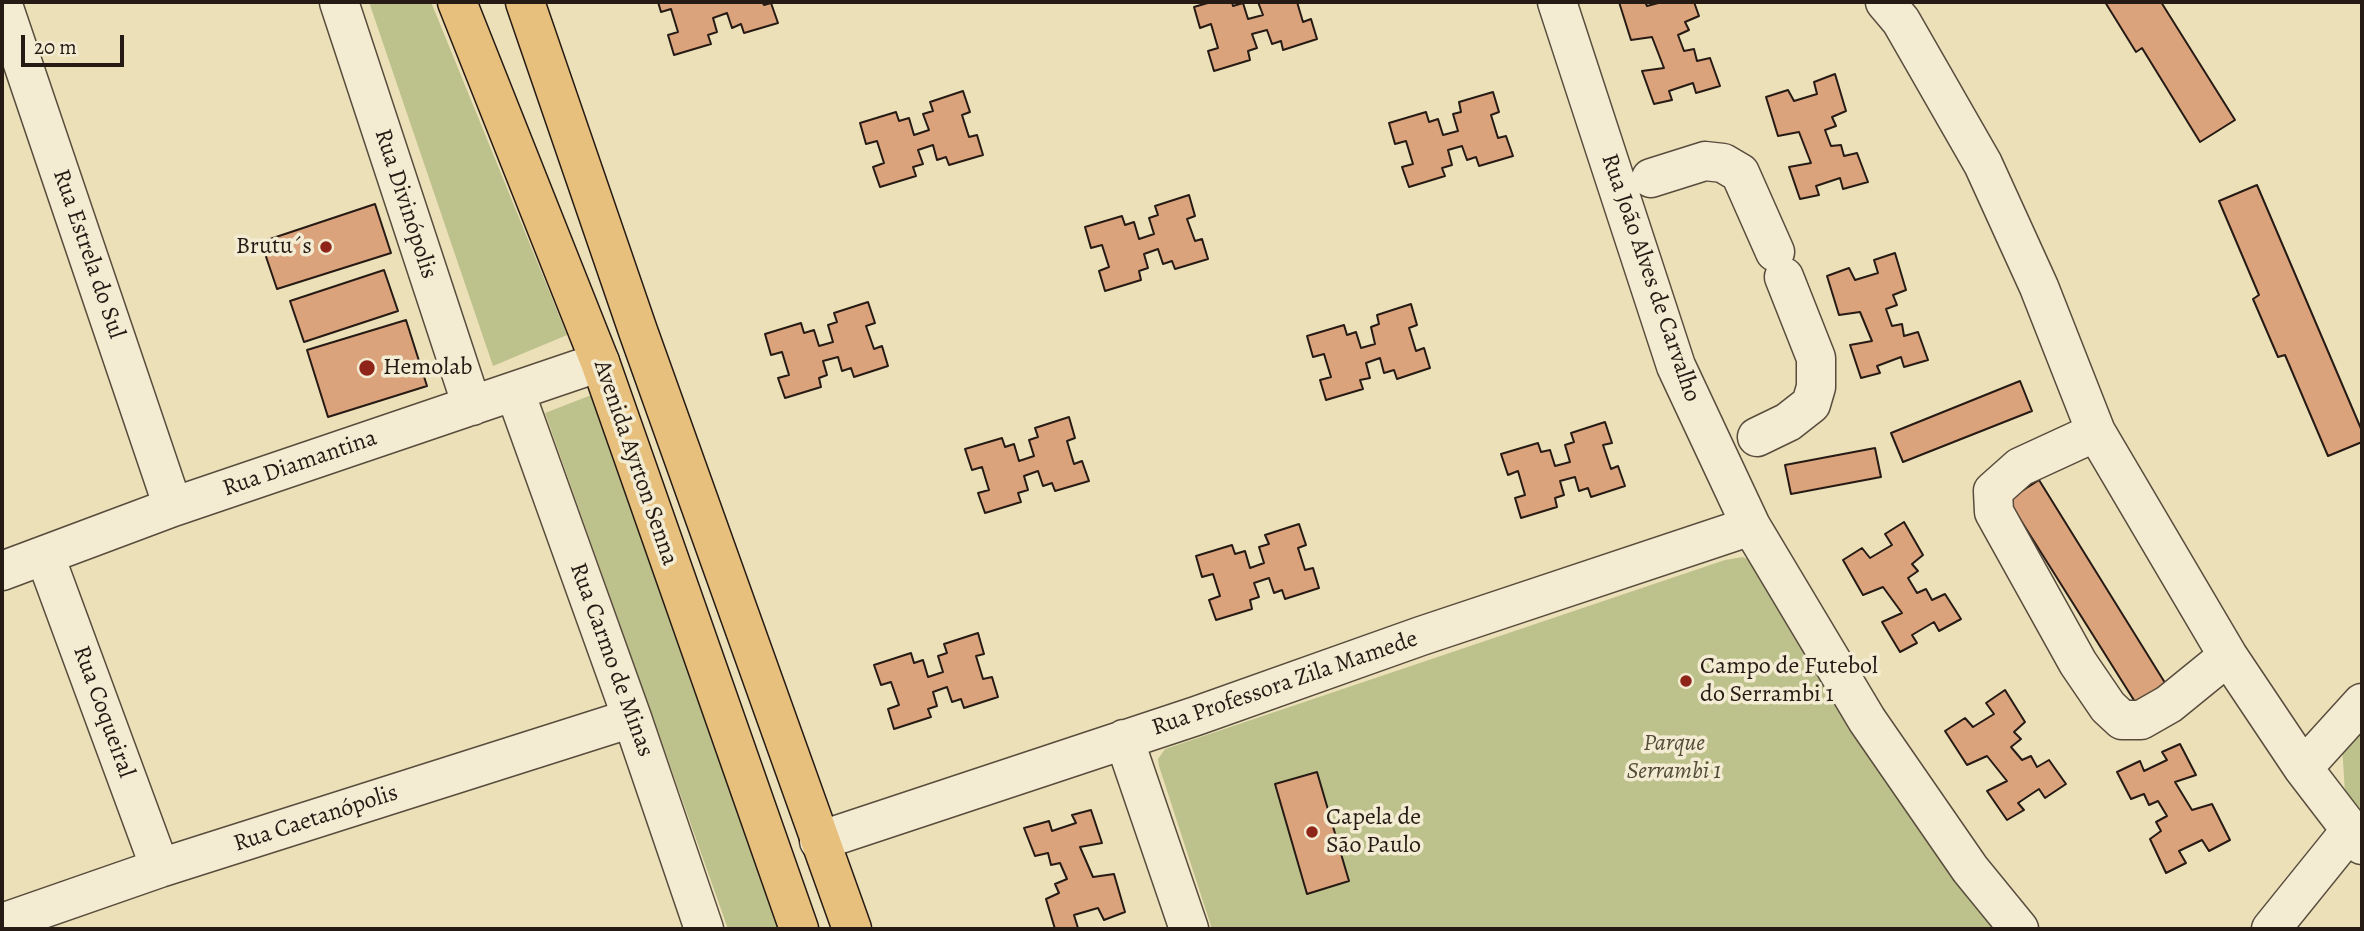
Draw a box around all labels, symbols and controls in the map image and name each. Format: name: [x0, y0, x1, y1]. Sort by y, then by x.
scale bar: [24, 21, 128, 65]
text: 20 m: [34, 33, 77, 61]
street label: Rua Divinópolis: [367, 125, 443, 283]
street label: Rua João Alves de Carvalho: [1594, 150, 1706, 406]
street label: Rua Estrela do Sul: [46, 166, 130, 342]
place label: Brutu´s: [236, 233, 312, 261]
marker: Brutu´s: [318, 239, 334, 255]
place label: Hemolab: [383, 354, 473, 382]
street label: Avenida Ayrton Senna: [586, 357, 684, 569]
marker: Hemolab: [357, 358, 377, 378]
street label: Rua Diamantina: [219, 424, 381, 504]
street label: Rua Carmo de Minas: [563, 559, 659, 761]
street label: Rua Professora Zila Mamede: [1148, 625, 1422, 743]
street label: Rua Coqueiral: [66, 642, 140, 782]
place label: Campo de Futebol do Serrambi 1: [1700, 653, 1878, 709]
marker: Campo de Futebol do Serrambi 1: [1678, 673, 1694, 689]
park label: Parque Serrambi 1: [1627, 730, 1721, 786]
street label: Rua Caetanópolis: [230, 779, 402, 859]
place label: Capela de São Paulo: [1326, 804, 1421, 860]
marker: Capela de São Paulo: [1304, 824, 1320, 840]

